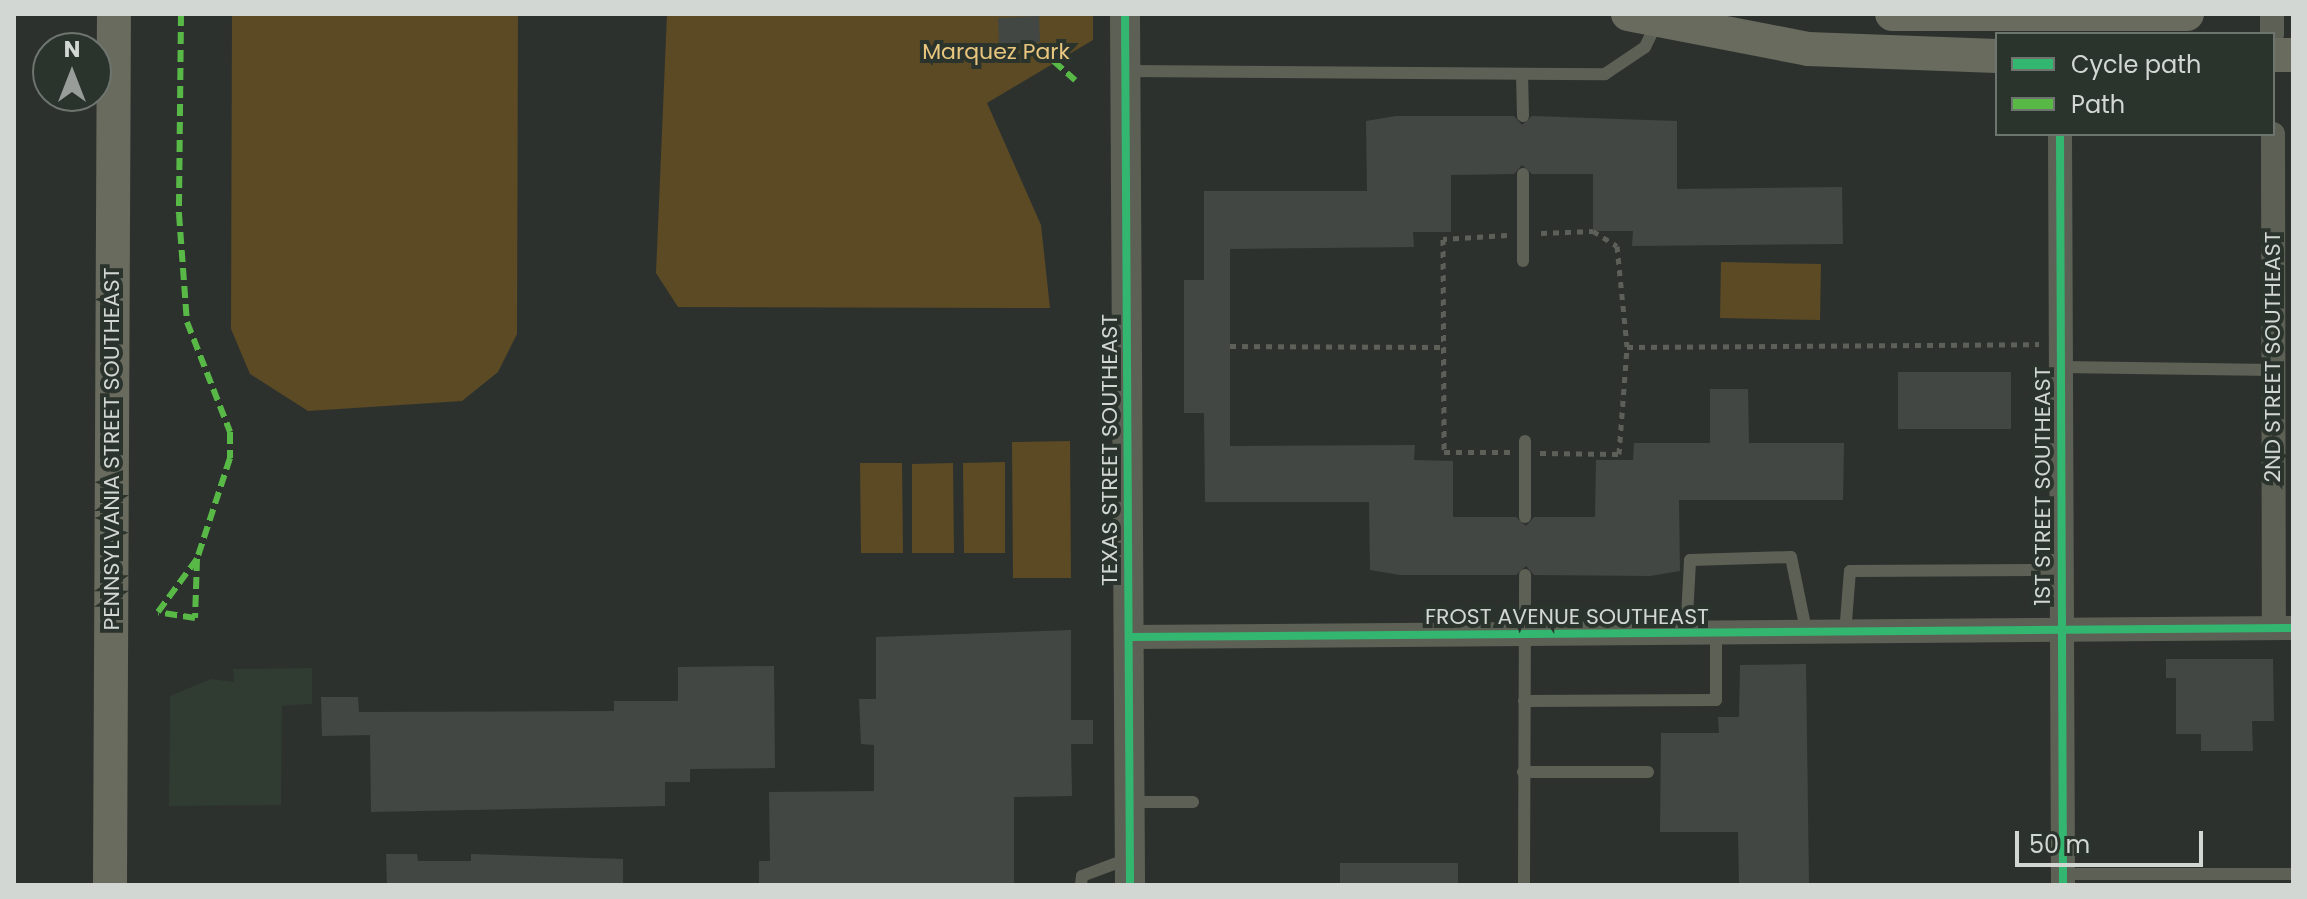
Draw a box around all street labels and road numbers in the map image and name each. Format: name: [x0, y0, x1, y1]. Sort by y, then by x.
street label: 2ND STREET SOUTHEAST: [2260, 231, 2286, 483]
street label: PENNSYLVANIA STREET SOUTHEAST: [99, 267, 125, 631]
street label: TEXAS STREET SOUTHEAST: [1097, 314, 1123, 586]
street label: 1ST STREET SOUTHEAST: [2030, 366, 2056, 606]
street label: FROST AVENUE SOUTHEAST: [1425, 604, 1709, 630]

